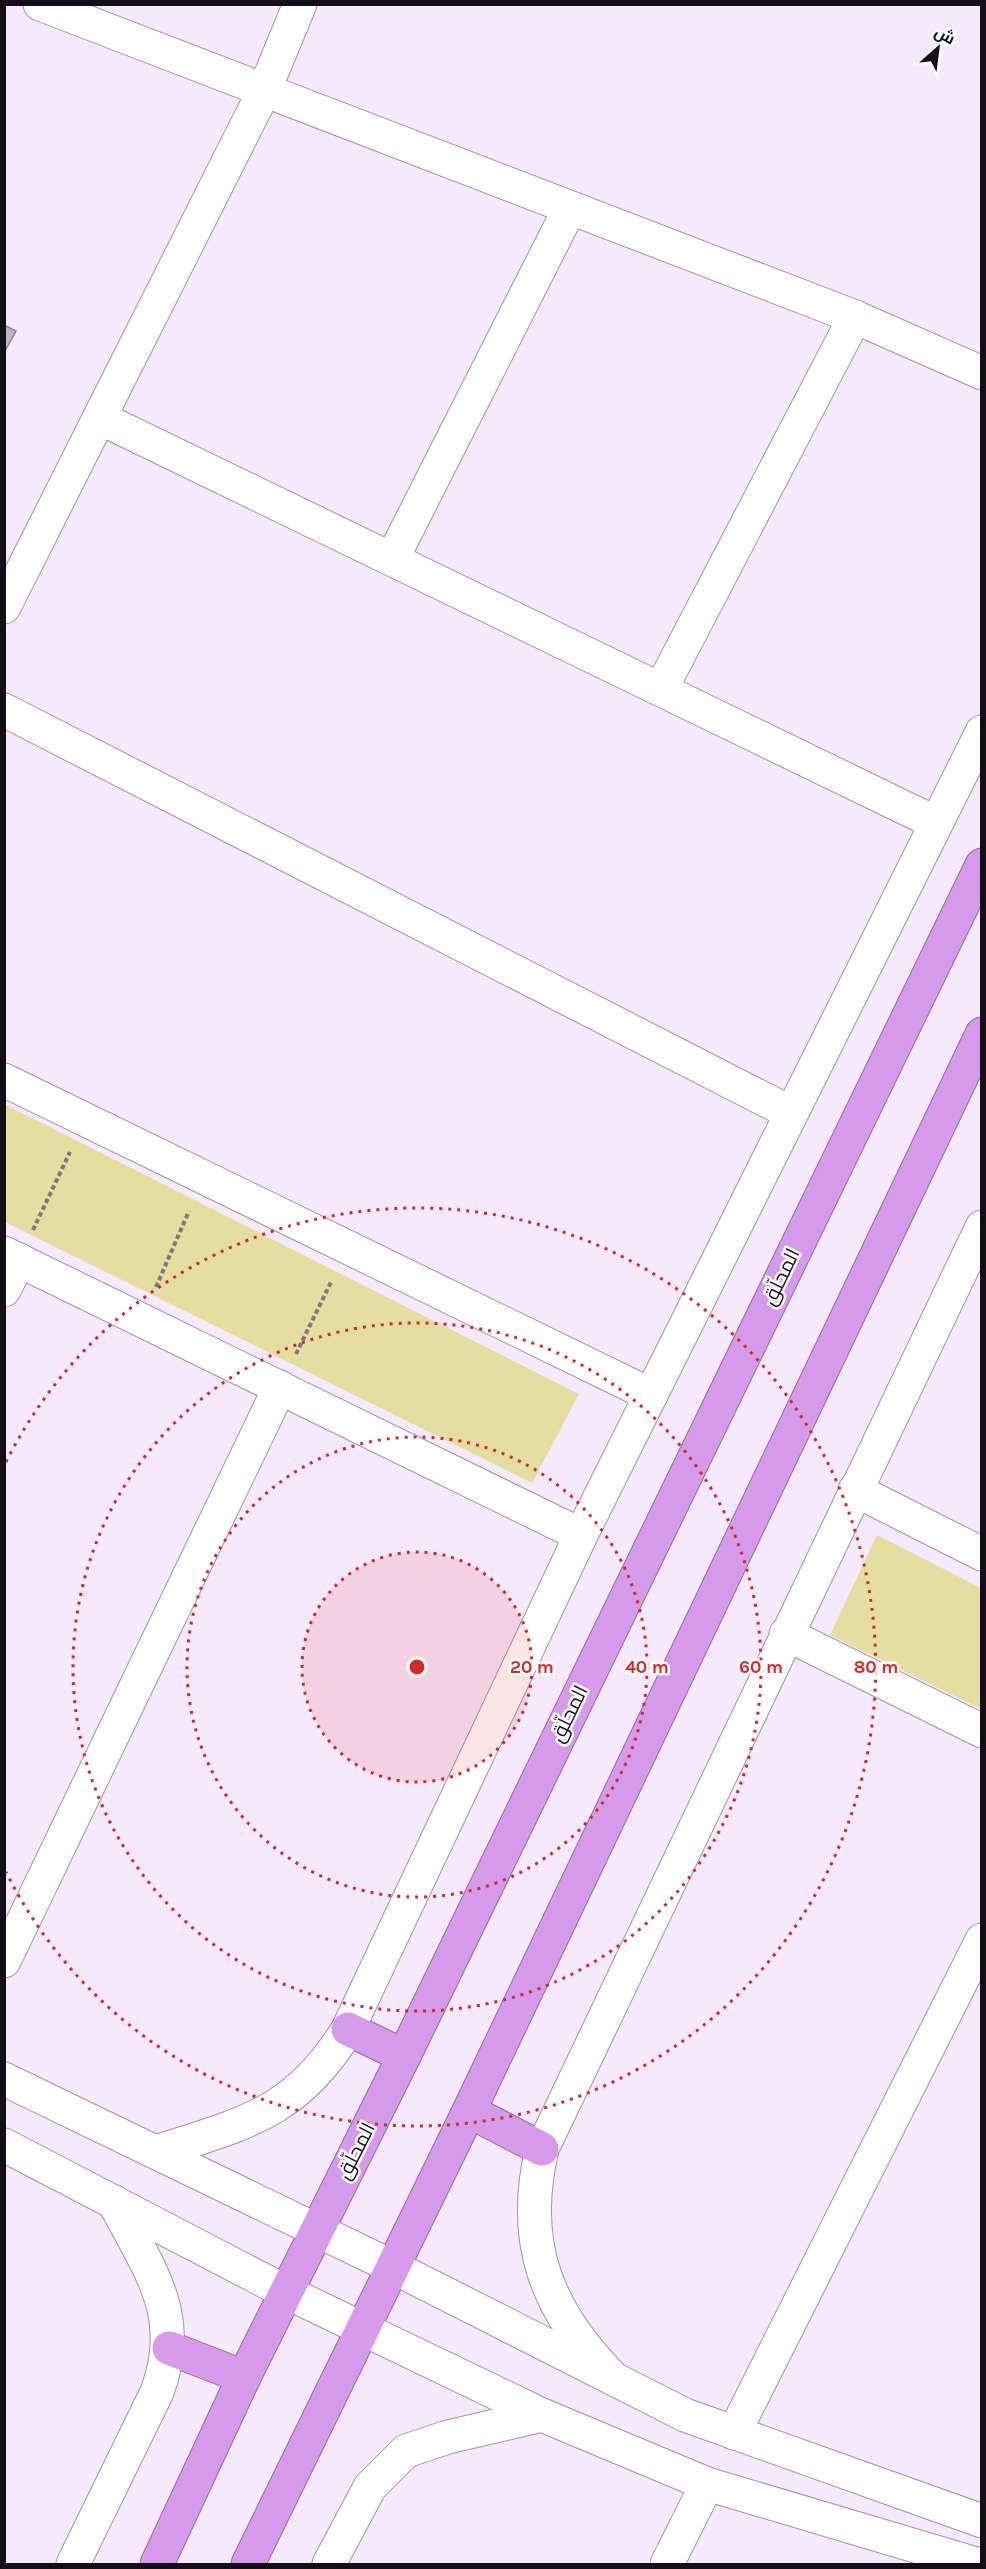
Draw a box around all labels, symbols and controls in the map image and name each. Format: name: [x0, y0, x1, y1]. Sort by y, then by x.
north arrow: [908, 18, 968, 78]
text: ش: [931, 22, 958, 48]
street label: المحلّق: [756, 1244, 805, 1310]
text: 20 m: [510, 1656, 554, 1678]
text: 40 m: [625, 1656, 669, 1678]
text: 60 m: [739, 1656, 783, 1678]
text: 80 m: [854, 1656, 898, 1678]
centre of rings: [407, 1657, 427, 1677]
street label: المحلّق: [544, 1681, 593, 1747]
street label: المحلّق: [331, 2118, 381, 2184]

